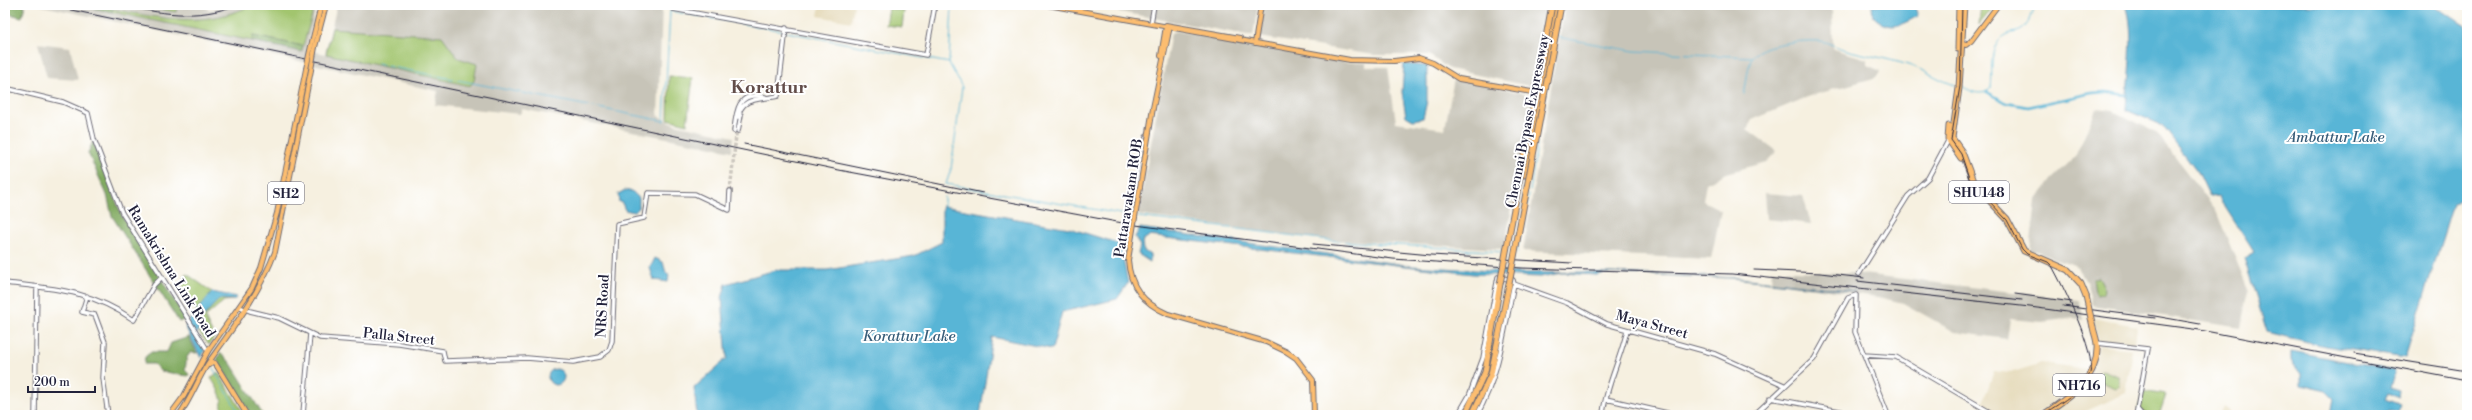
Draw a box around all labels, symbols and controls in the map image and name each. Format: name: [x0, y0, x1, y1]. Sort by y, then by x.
street label: Chennai Bypass Expressway: [1502, 32, 1554, 210]
district label: Korattur: [731, 76, 807, 99]
water label: Ambattur Lake: [2286, 128, 2384, 147]
street label: Pattaravakam ROB: [1111, 137, 1147, 259]
road number: SHU148: [1949, 181, 2009, 203]
road number: SH2: [268, 182, 304, 204]
street label: Ramakrishna Link Road: [123, 202, 219, 341]
street label: NRS Road: [592, 274, 614, 338]
street label: Maya Street: [1614, 307, 1690, 343]
street label: Palla Street: [362, 324, 436, 350]
water label: Korattur Lake: [862, 327, 956, 346]
scale bar: [28, 368, 95, 394]
road number: NH716: [2053, 374, 2105, 396]
text: 200 m: [34, 375, 70, 390]

